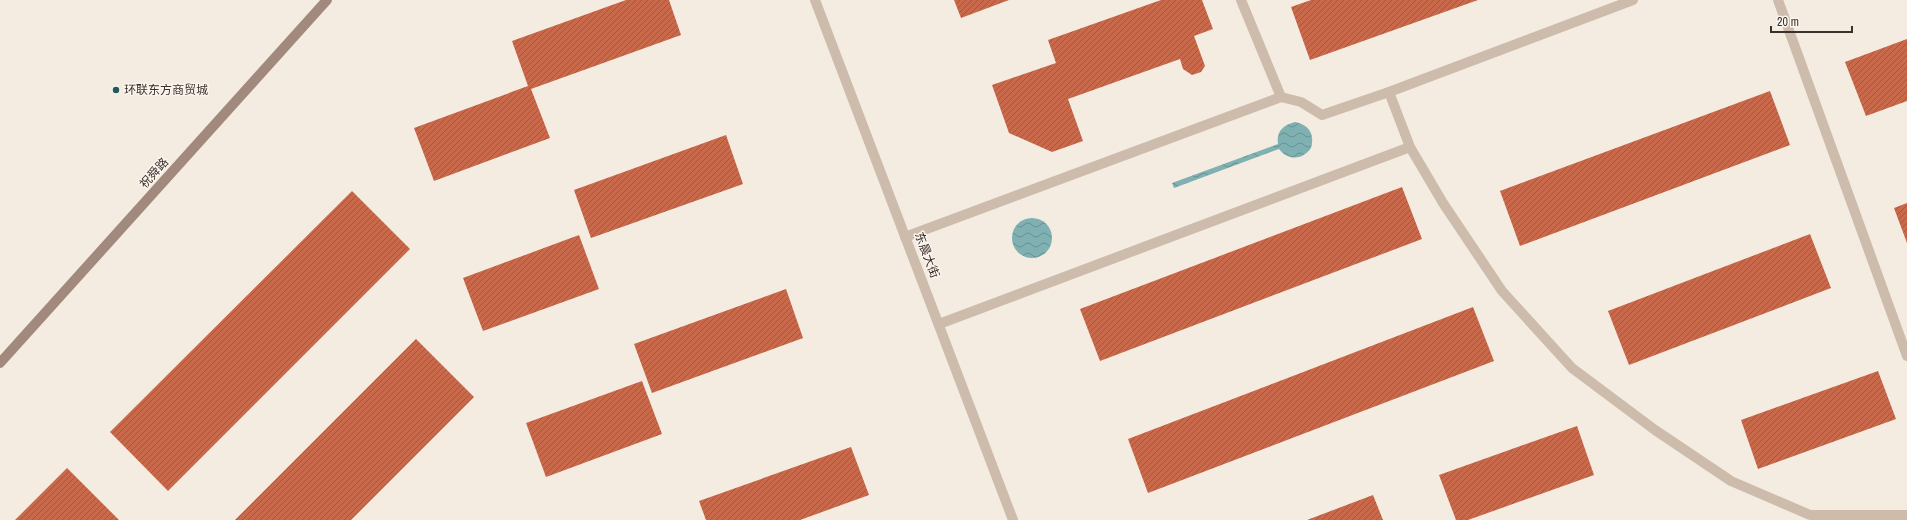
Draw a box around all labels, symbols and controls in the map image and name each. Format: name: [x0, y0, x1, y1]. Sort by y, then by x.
scale bar: [1771, 8, 1852, 34]
text: 20 m: [1777, 14, 1799, 30]
place label: 环联东方商贸城: [124, 82, 208, 98]
marker: 环联东方商贸城: [111, 85, 121, 95]
street label: 祝舜路: [136, 154, 172, 192]
street label: 东晨大街: [911, 230, 943, 280]

